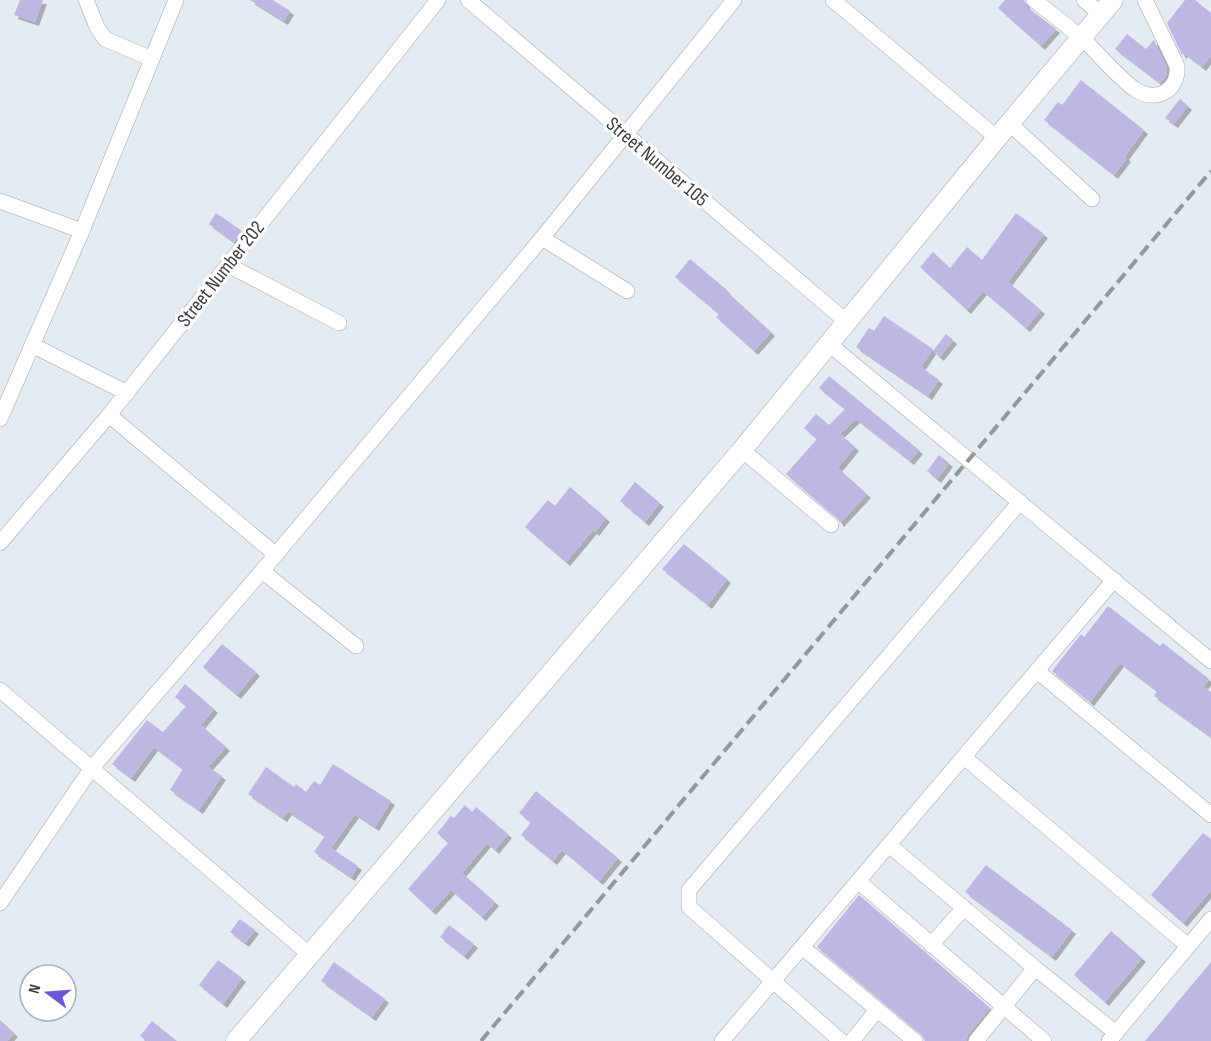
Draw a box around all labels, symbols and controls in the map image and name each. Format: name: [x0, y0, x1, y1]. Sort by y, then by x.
street label: Street Number 105: [601, 112, 713, 212]
street label: Street Number 202: [172, 216, 270, 332]
north arrow: [18, 963, 78, 1023]
text: N: [25, 983, 45, 996]

